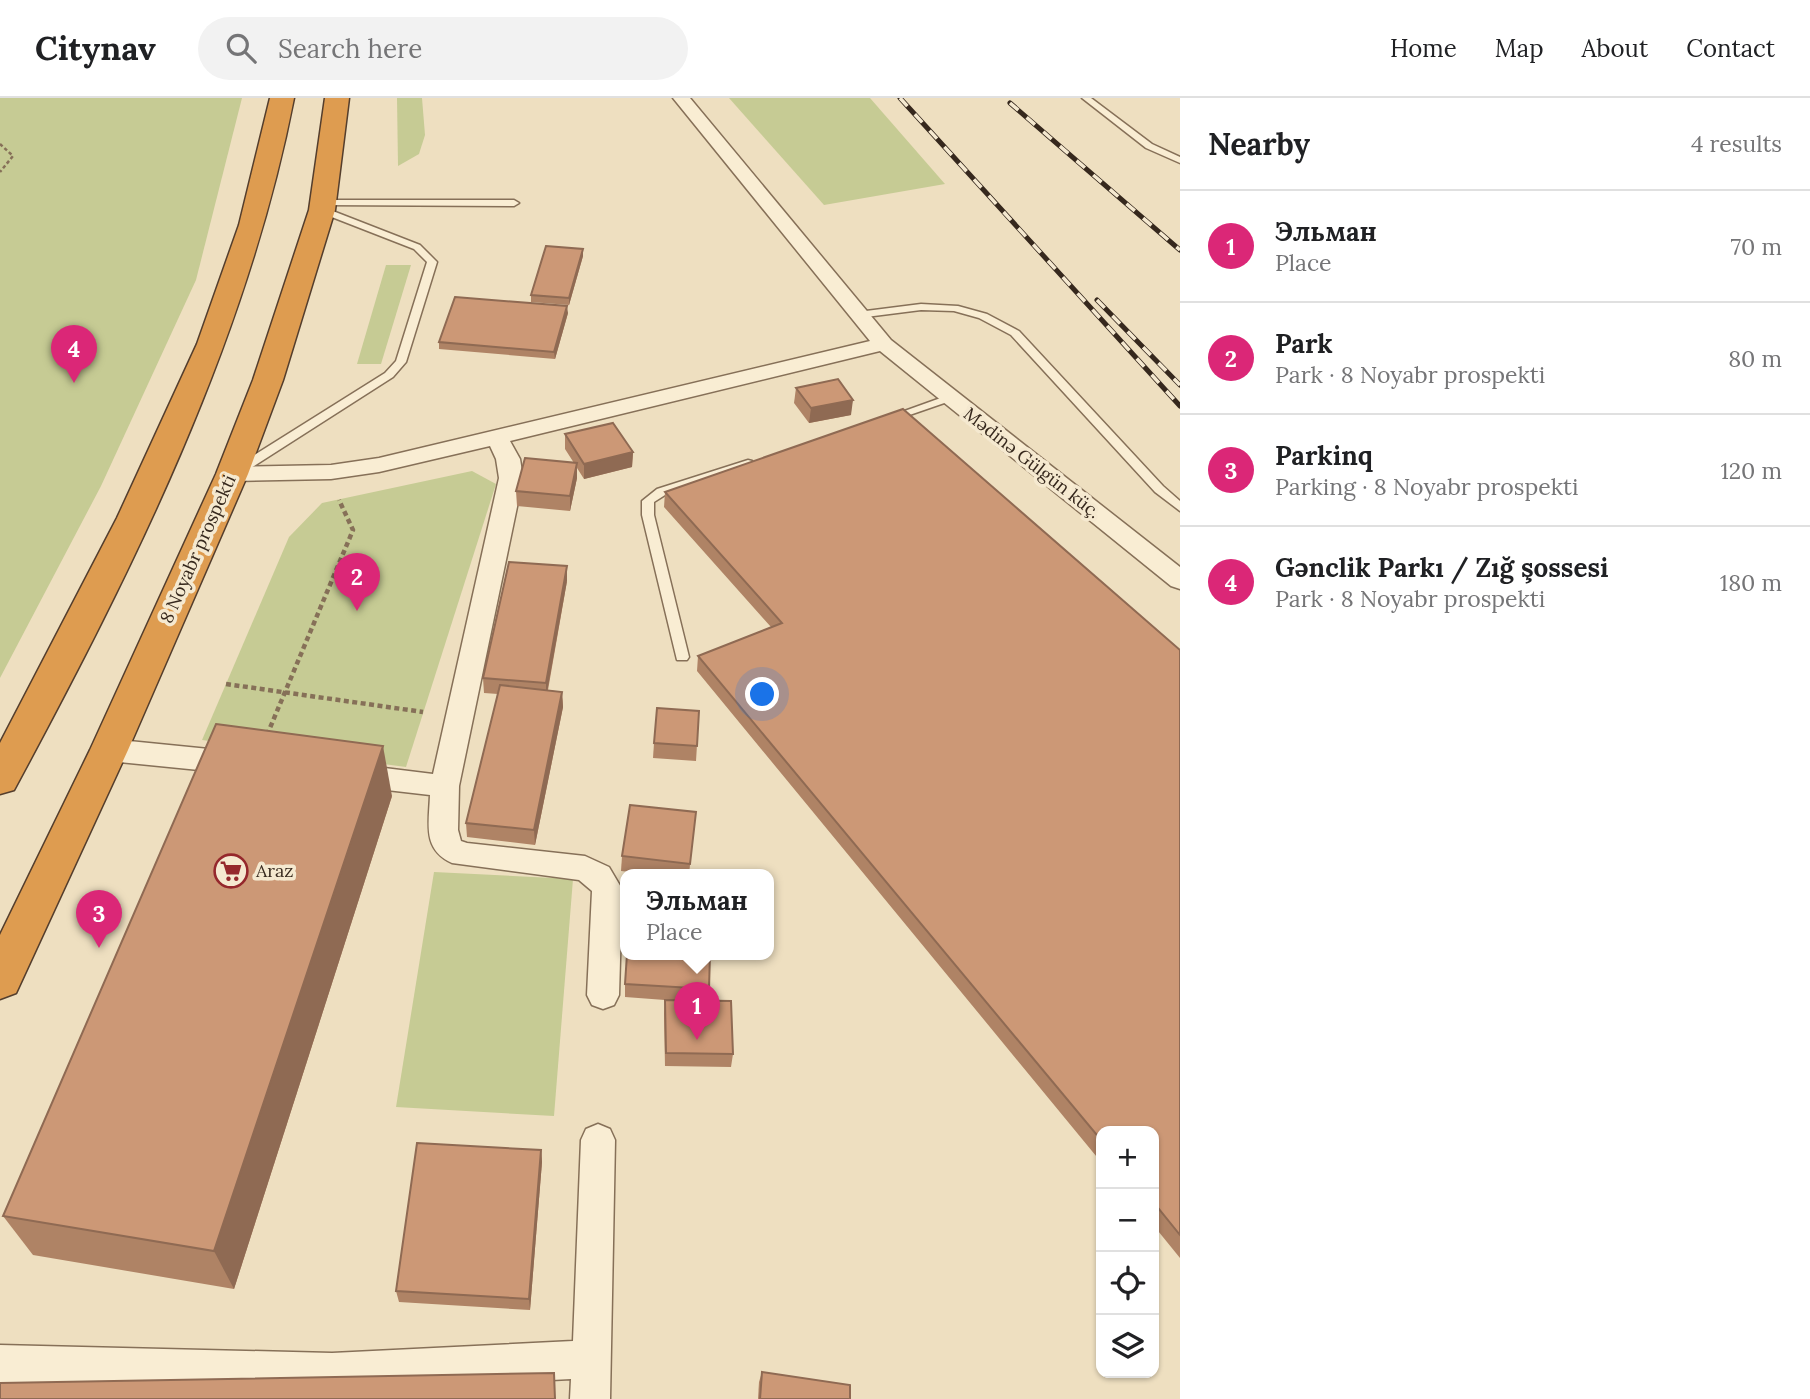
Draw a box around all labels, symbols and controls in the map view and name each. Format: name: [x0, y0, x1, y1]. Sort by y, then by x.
search box: [198, 17, 688, 80]
text: Citynav: [35, 27, 156, 69]
icon: search: [222, 29, 260, 67]
text: Search here: [278, 32, 422, 65]
text: Home: [1390, 33, 1457, 64]
text: Map: [1495, 33, 1544, 64]
text: About: [1582, 33, 1648, 64]
text: Contact: [1686, 33, 1775, 64]
text: Nearby: [1208, 125, 1310, 163]
text: 4 results: [1691, 129, 1782, 158]
text: Эльман: [1275, 215, 1377, 248]
text: 1: [1226, 232, 1236, 261]
text: 70 m: [1731, 232, 1782, 261]
text: Place: [1275, 248, 1332, 277]
pin: 4: [51, 325, 97, 383]
text: Park: [1275, 327, 1333, 360]
text: 2: [1225, 344, 1237, 373]
text: 80 m: [1728, 344, 1782, 373]
text: Park · 8 Noyabr prospekti: [1275, 360, 1545, 389]
street label: Mədinə Gülgün küç.: [959, 402, 1105, 523]
text: Parkinq: [1275, 439, 1373, 472]
text: 3: [1225, 456, 1237, 485]
text: 120 m: [1720, 456, 1782, 485]
street label: 8 Noyabr prospekti: [154, 471, 241, 627]
text: Parking · 8 Noyabr prospekti: [1275, 472, 1578, 501]
text: Gənclik Parkı / Zığ şossesi: [1275, 551, 1609, 584]
pin: 2: [334, 553, 380, 611]
text: 4: [1225, 568, 1237, 597]
text: 180 m: [1720, 568, 1782, 597]
text: Park · 8 Noyabr prospekti: [1275, 584, 1545, 613]
your location: [745, 677, 779, 711]
supermarket icon: Araz: [212, 852, 250, 890]
place label: Araz: [255, 859, 293, 882]
popup: [620, 869, 774, 960]
text: Эльман: [646, 884, 748, 917]
pin: 3: [76, 890, 122, 948]
text: Place: [646, 917, 703, 946]
pin: 1: [674, 982, 720, 1040]
map controls: [1096, 1126, 1159, 1378]
button: +: [1096, 1126, 1159, 1189]
button: −: [1096, 1189, 1159, 1252]
button: locate: [1096, 1252, 1159, 1315]
button: layers: [1096, 1315, 1159, 1378]

